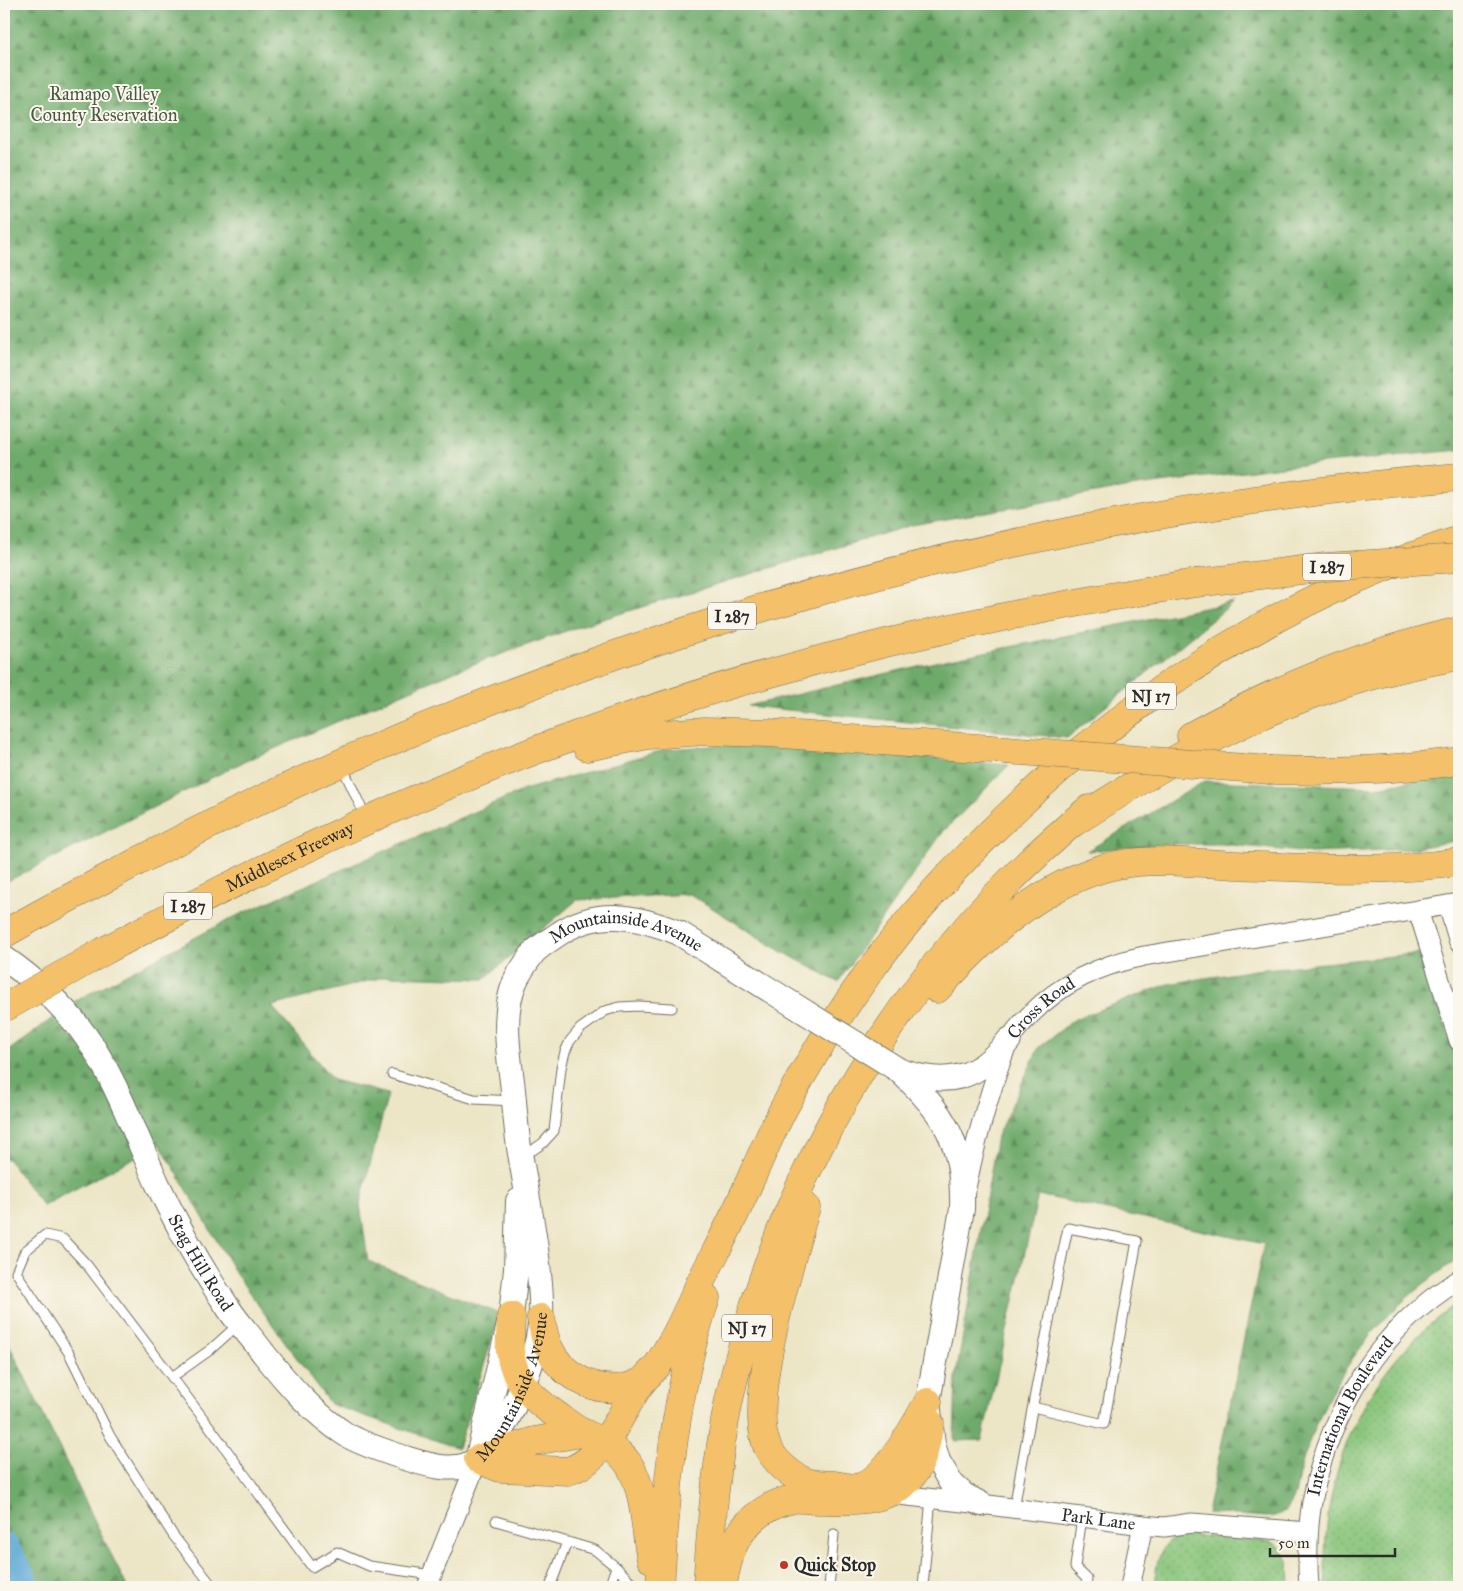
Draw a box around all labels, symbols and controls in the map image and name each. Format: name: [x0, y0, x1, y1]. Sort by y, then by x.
park label: Ramapo Valley County Reservation: [31, 83, 178, 126]
road number: I 287: [1303, 554, 1351, 580]
road number: I 287: [708, 602, 756, 630]
road number: NJ 17: [1126, 682, 1176, 709]
street label: Middlesex Freeway: [222, 816, 358, 897]
road number: I 287: [164, 892, 212, 919]
text: Mountainside Avenue: [545, 906, 707, 956]
street label: Mountainside Avenue: [545, 934, 707, 962]
street label: Cross Road: [1002, 972, 1079, 1043]
street label: Stag Hill Road: [163, 1210, 238, 1315]
street label: Mountainside Avenue: [471, 1312, 552, 1466]
road number: NJ 17: [722, 1315, 772, 1342]
street label: International Boulevard: [1302, 1331, 1398, 1498]
street label: Park Lane: [1060, 1504, 1137, 1535]
scale bar: [1270, 1526, 1396, 1558]
text: 50 m: [1278, 1534, 1310, 1552]
place label: Quick Stop: [794, 1554, 876, 1577]
marker: Quick Stop: [778, 1559, 790, 1571]

